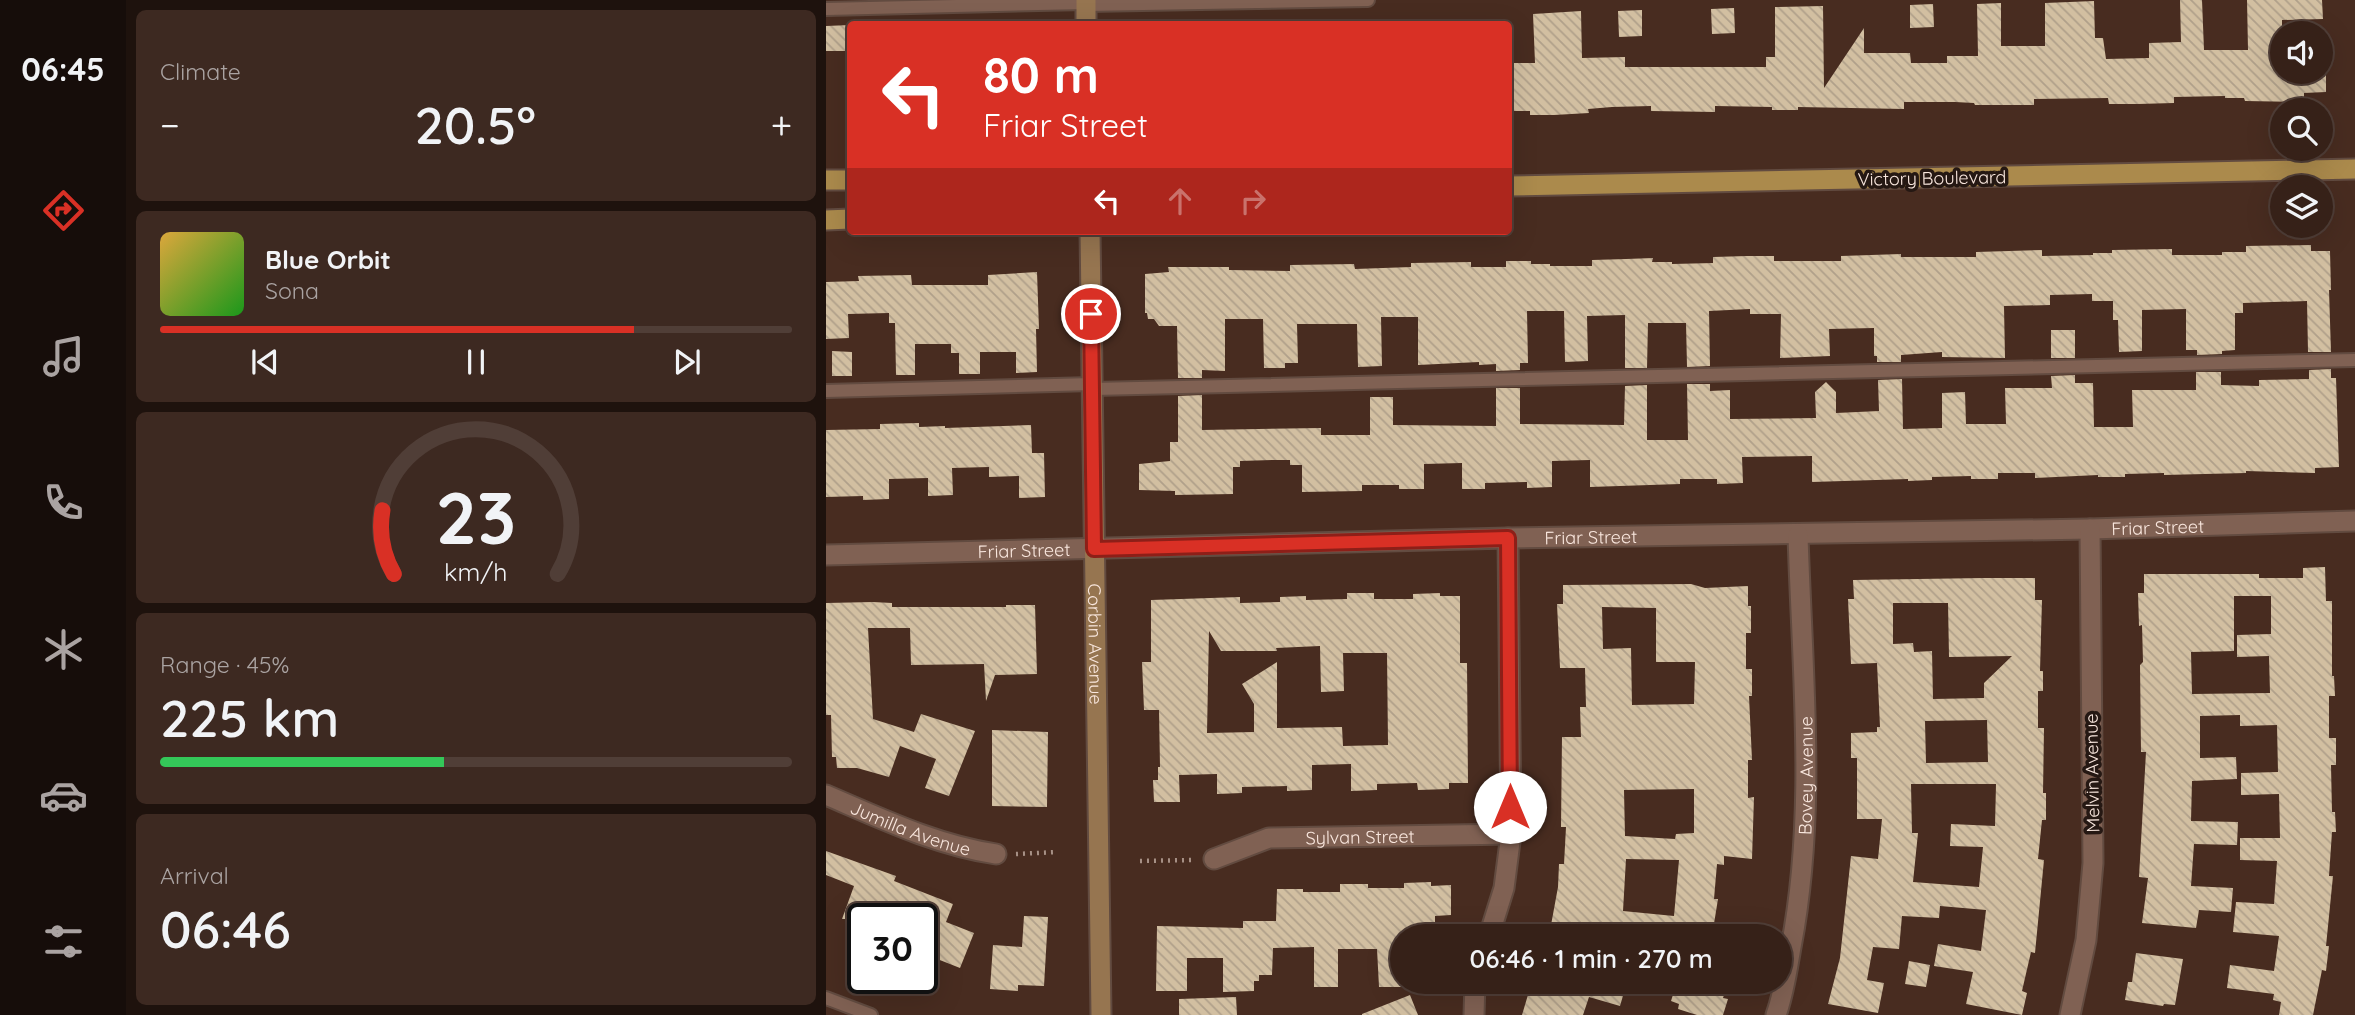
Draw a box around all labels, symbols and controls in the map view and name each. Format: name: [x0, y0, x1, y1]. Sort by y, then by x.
map controls: [2270, 21, 2333, 238]
button: sound: [2270, 21, 2333, 84]
text: 80 m: [983, 44, 1099, 105]
text: 06:45: [21, 49, 105, 89]
icon: left: [868, 49, 959, 140]
text: Climate: [160, 57, 241, 86]
text: 20.5°: [414, 92, 536, 157]
button: search: [2270, 98, 2333, 161]
text: −: [160, 101, 180, 149]
text: +: [771, 101, 792, 149]
text: Friar Street: [983, 105, 1148, 145]
street label: Victory Boulevard: [1857, 165, 2007, 191]
button: layers: [2270, 175, 2333, 238]
icon: left: [1088, 182, 1126, 220]
icon: ahead: [1161, 182, 1199, 220]
icon: right: [1234, 182, 1272, 220]
icon: directions: [39, 186, 88, 235]
text: Blue Orbit: [265, 243, 391, 276]
text: Sona: [265, 276, 319, 305]
pin: [1061, 284, 1121, 344]
icon: arrive: [1072, 295, 1110, 333]
icon: music: [39, 332, 88, 381]
icon: previous: [246, 343, 284, 381]
icon: pause: [457, 343, 495, 381]
icon: next: [668, 343, 706, 381]
text: 23: [436, 471, 516, 562]
icon: phone: [39, 478, 88, 527]
street label: Friar Street: [2111, 514, 2204, 540]
street label: Friar Street: [1544, 525, 1637, 549]
street label: Friar Street: [977, 537, 1071, 563]
text: km/h: [444, 555, 508, 586]
street label: Corbin Avenue: [1083, 583, 1108, 705]
icon: climate: [39, 625, 88, 674]
text: Range · 45%: [160, 650, 289, 679]
text: 225 km: [160, 685, 339, 750]
street label: Melvin Avenue: [2079, 713, 2105, 833]
street label: Bovey Avenue: [1793, 716, 1817, 836]
position arrow: [1473, 770, 1547, 844]
icon: car: [39, 771, 88, 820]
street label: Jumilla Avenue: [847, 795, 973, 860]
street label: Sylvan Street: [1305, 824, 1415, 849]
text: Arrival: [160, 861, 229, 890]
text: 06:46: [160, 896, 291, 961]
speed limit sign: 30: [847, 903, 938, 994]
icon: filters: [39, 917, 88, 966]
text: 06:46 · 1 min · 270 m: [1469, 942, 1713, 975]

